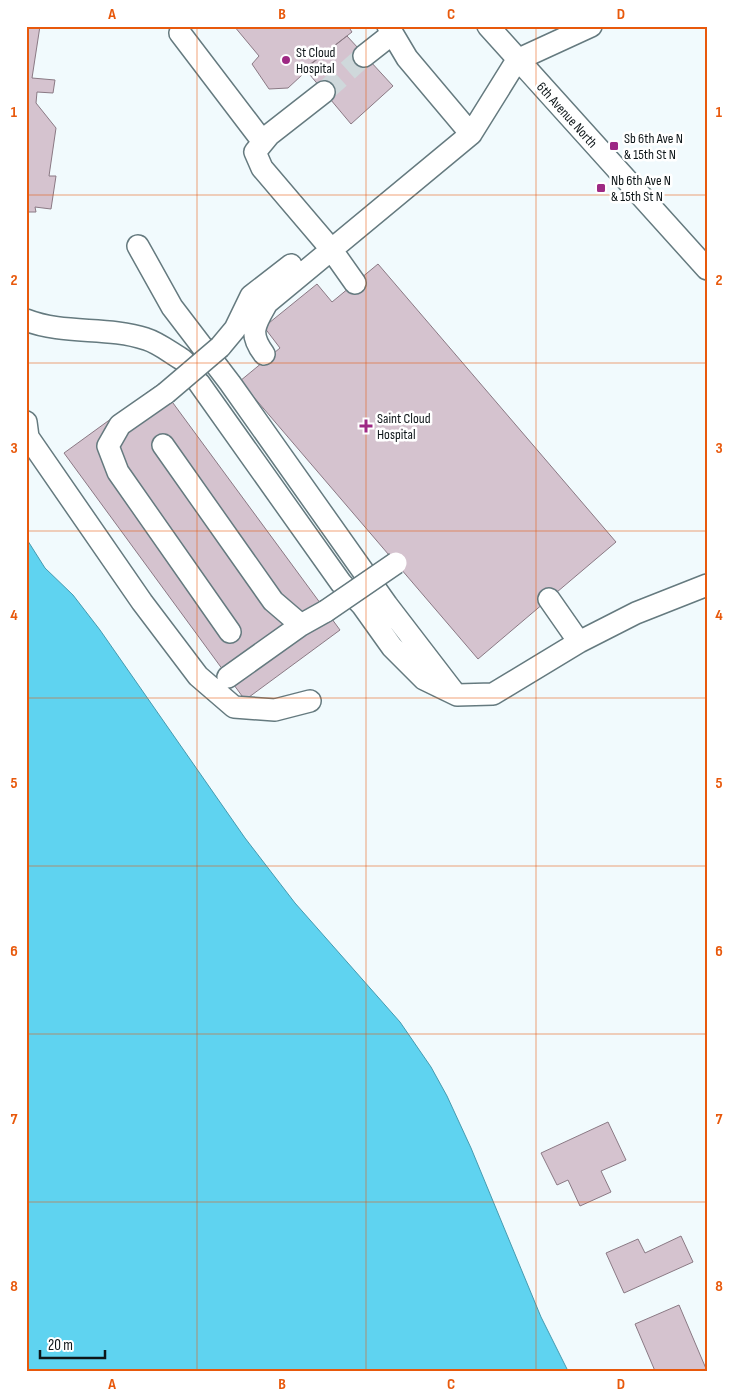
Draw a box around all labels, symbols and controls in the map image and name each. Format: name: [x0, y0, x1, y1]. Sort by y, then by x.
text: A: [107, 5, 116, 24]
text: B: [278, 5, 286, 24]
text: C: [447, 5, 455, 24]
text: D: [617, 5, 625, 24]
place label: St Cloud Hospital: [296, 44, 336, 77]
marker: St Cloud Hospital: [280, 54, 292, 66]
street label: 6th Avenue North: [533, 79, 601, 151]
text: 1: [11, 103, 18, 122]
text: 1: [716, 103, 723, 122]
place label: Sb 6th Ave N & 15th St N: [624, 130, 683, 163]
marker: Sb 6th Ave N & 15th St N: [608, 140, 620, 152]
place label: Nb 6th Ave N & 15th St N: [611, 172, 671, 205]
marker: Nb 6th Ave N & 15th St N: [595, 182, 607, 194]
text: 2: [10, 271, 18, 290]
text: 2: [715, 271, 723, 290]
place label: Saint Cloud Hospital: [377, 410, 431, 443]
marker: Saint Cloud Hospital: [359, 419, 373, 433]
text: 3: [10, 439, 18, 458]
text: 3: [715, 439, 723, 458]
text: 4: [10, 606, 18, 625]
text: 4: [715, 606, 723, 625]
text: 5: [10, 774, 18, 793]
text: 5: [715, 774, 723, 793]
text: 6: [10, 942, 18, 961]
text: 6: [715, 942, 723, 961]
text: 7: [11, 1110, 18, 1129]
text: 7: [716, 1110, 723, 1129]
text: 8: [10, 1277, 18, 1296]
text: 8: [715, 1277, 723, 1296]
scale bar: [40, 1327, 105, 1359]
text: 20 m: [48, 1336, 73, 1355]
text: A: [107, 1375, 116, 1394]
text: B: [278, 1375, 286, 1394]
text: C: [447, 1375, 455, 1394]
text: D: [617, 1375, 625, 1394]

